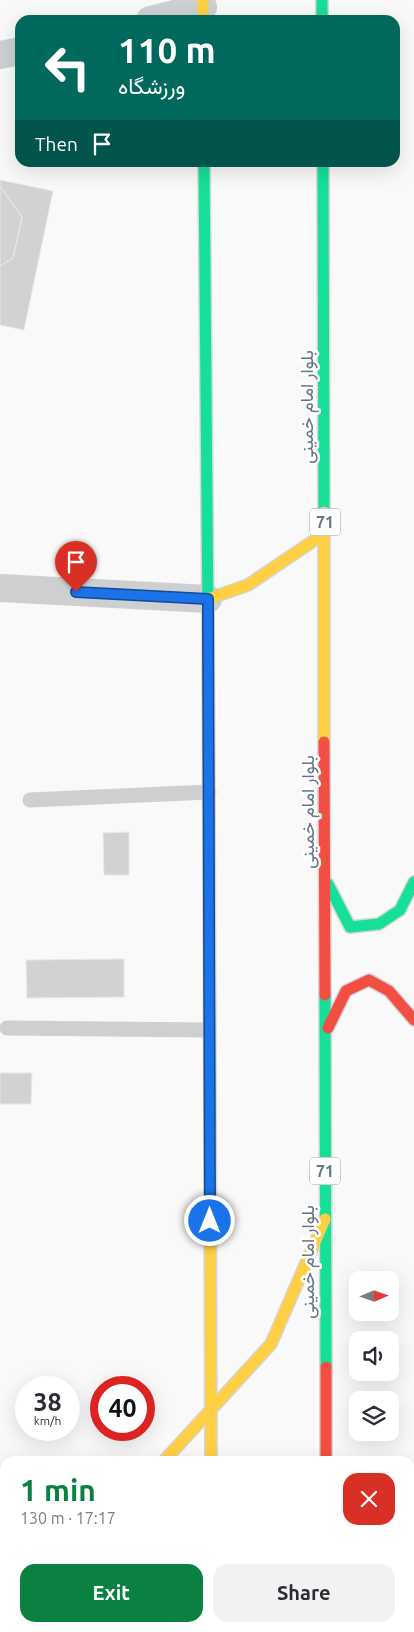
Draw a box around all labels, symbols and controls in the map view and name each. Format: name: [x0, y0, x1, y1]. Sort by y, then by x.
text: 110 m: [118, 30, 216, 70]
icon: left: [35, 35, 100, 100]
text: ورزشگاه: [118, 73, 185, 98]
icon: arrive: [88, 130, 116, 158]
text: Then: [35, 133, 78, 155]
street label: بلوار امام خمینی: [296, 350, 319, 464]
road number: 71: [310, 508, 340, 536]
pin: [55, 541, 97, 592]
icon: arrive: [62, 548, 90, 576]
street label: بلوار امام خمینی: [297, 755, 320, 869]
road number: 71: [310, 1158, 340, 1184]
position arrow: [183, 1194, 235, 1246]
street label: بلوار امام خمینی: [297, 1205, 320, 1319]
north arrow: [349, 1271, 399, 1321]
map controls: [349, 1271, 399, 1441]
button: sound: [349, 1331, 399, 1381]
speed limit sign: 40: [90, 1376, 155, 1441]
text: 38: [33, 1388, 62, 1416]
button: layers: [349, 1391, 399, 1441]
text: km/h: [34, 1414, 61, 1427]
text: 1 min: [20, 1473, 96, 1507]
button: close: [343, 1473, 395, 1525]
text: 130 m · 17:17: [20, 1509, 116, 1527]
button: Exit: [20, 1564, 203, 1622]
button: Share: [213, 1564, 395, 1622]

